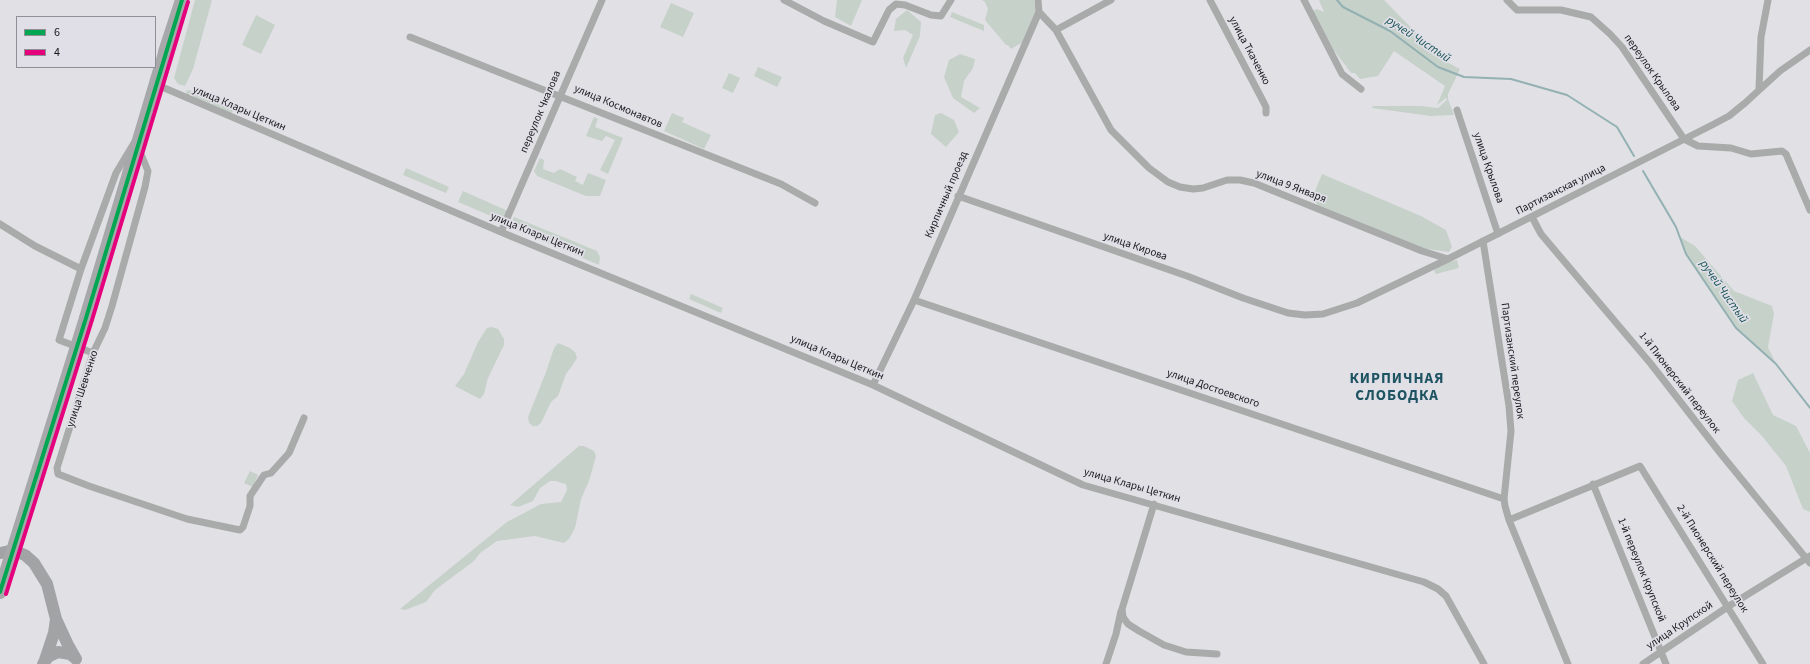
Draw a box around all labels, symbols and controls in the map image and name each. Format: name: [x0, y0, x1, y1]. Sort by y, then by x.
street label: улица Ткаченко: [1225, 14, 1273, 88]
water label: ручей Чистый: [1383, 14, 1453, 66]
legend: [16, 16, 156, 68]
text: 6: [54, 24, 60, 41]
street label: переулок Крылова: [1621, 32, 1683, 114]
text: 4: [54, 44, 60, 61]
street label: переулок Чкалова: [518, 69, 564, 155]
street label: улица Космонавтов: [572, 82, 664, 132]
street label: улица Клары Цеткин: [190, 83, 288, 135]
street label: улица Крылова: [1470, 131, 1506, 205]
street label: Кирпичный проезд: [923, 150, 971, 240]
street label: Партизанская улица: [1514, 162, 1608, 218]
street label: улица 9 Января: [1254, 168, 1328, 206]
street label: улица Клары Цеткин: [488, 210, 586, 260]
street label: улица Кирова: [1101, 230, 1169, 264]
water label: ручей Чистый: [1696, 258, 1750, 326]
street label: Партизанский переулок: [1497, 302, 1527, 420]
street label: 1-й Пионерский переулок: [1635, 330, 1723, 436]
street label: улица Клары Цеткин: [788, 332, 886, 384]
street label: улица Шевченко: [64, 349, 102, 429]
street label: улица Достоевского: [1165, 367, 1261, 411]
district label: КИРПИЧНАЯ СЛОБОДКА: [1350, 371, 1444, 406]
street label: улица Клары Цеткин: [1082, 466, 1182, 506]
street label: 2-й Пионерский переулок: [1673, 503, 1751, 615]
street label: 1-й переулок Крупской: [1614, 516, 1668, 624]
street label: улица Крупской: [1644, 599, 1716, 653]

